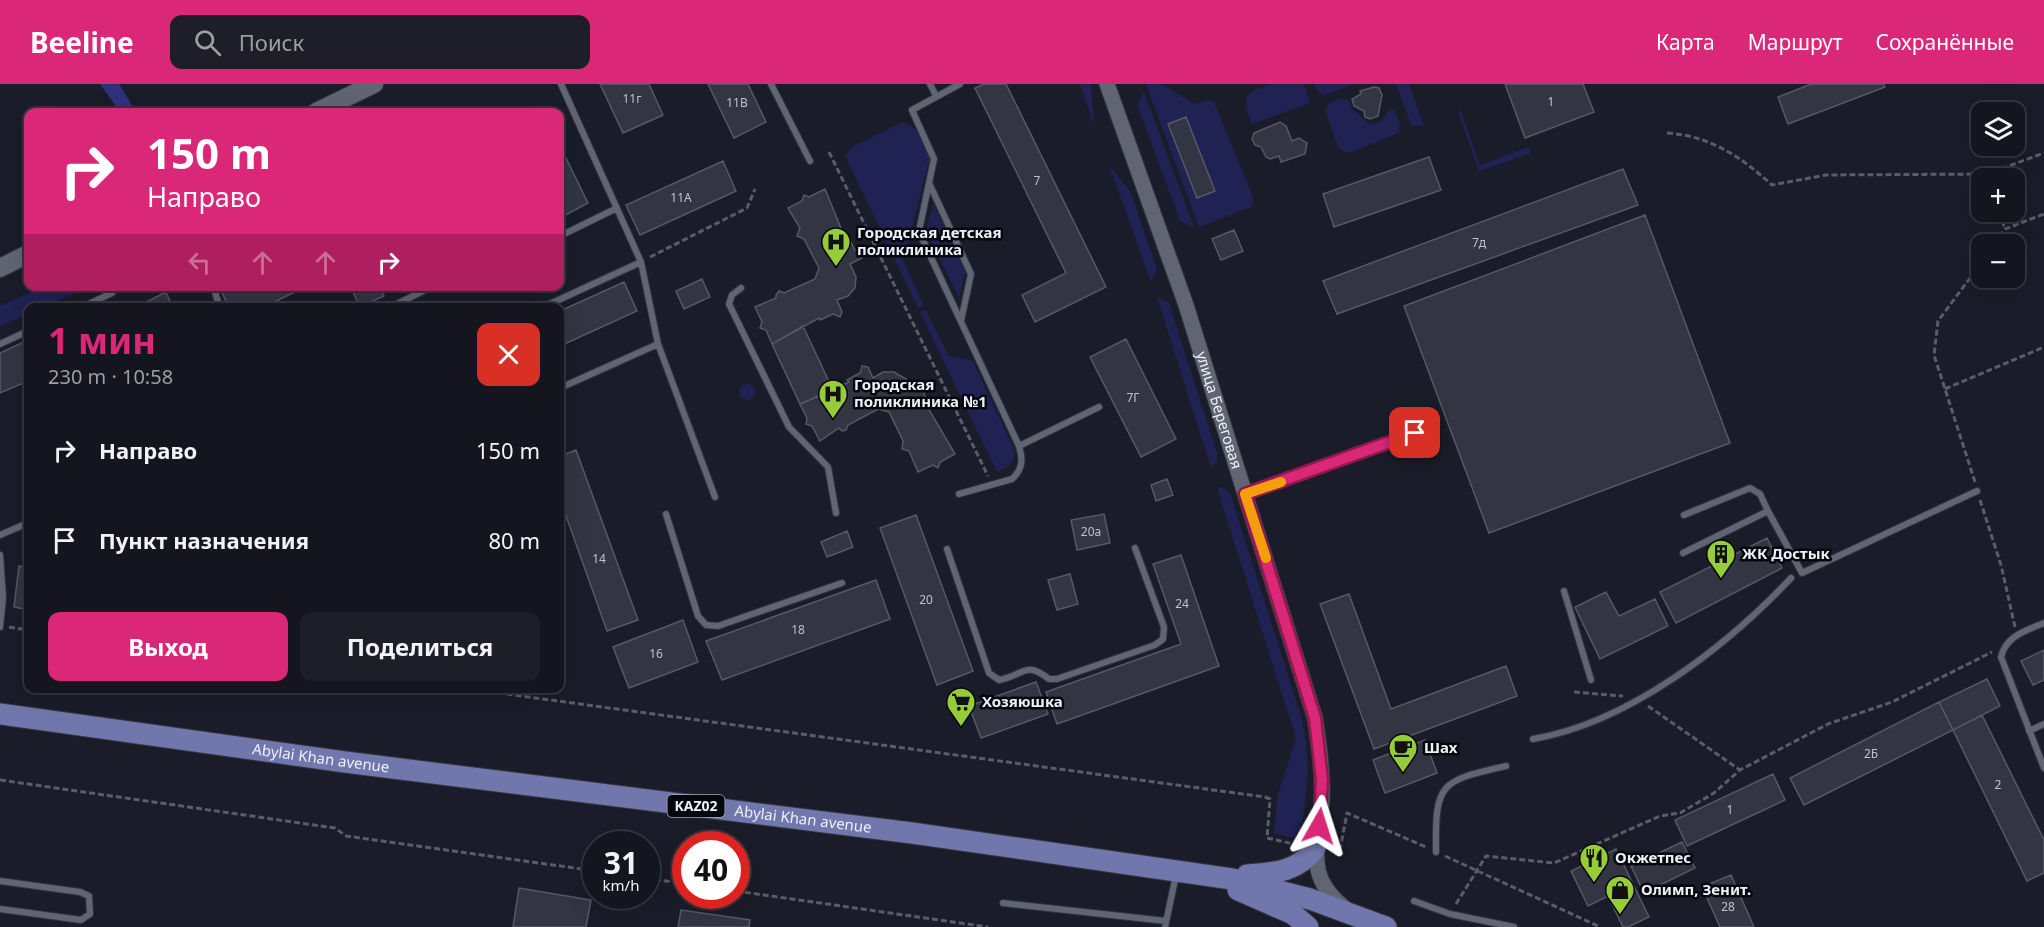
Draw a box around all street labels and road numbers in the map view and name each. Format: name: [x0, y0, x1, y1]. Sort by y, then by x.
street label: улица Береговая: [1192, 349, 1248, 471]
street label: Abylai Khan avenue: [251, 738, 391, 776]
road number: KАZ02: [668, 795, 724, 817]
street label: Abylai Khan avenue: [734, 800, 873, 837]

